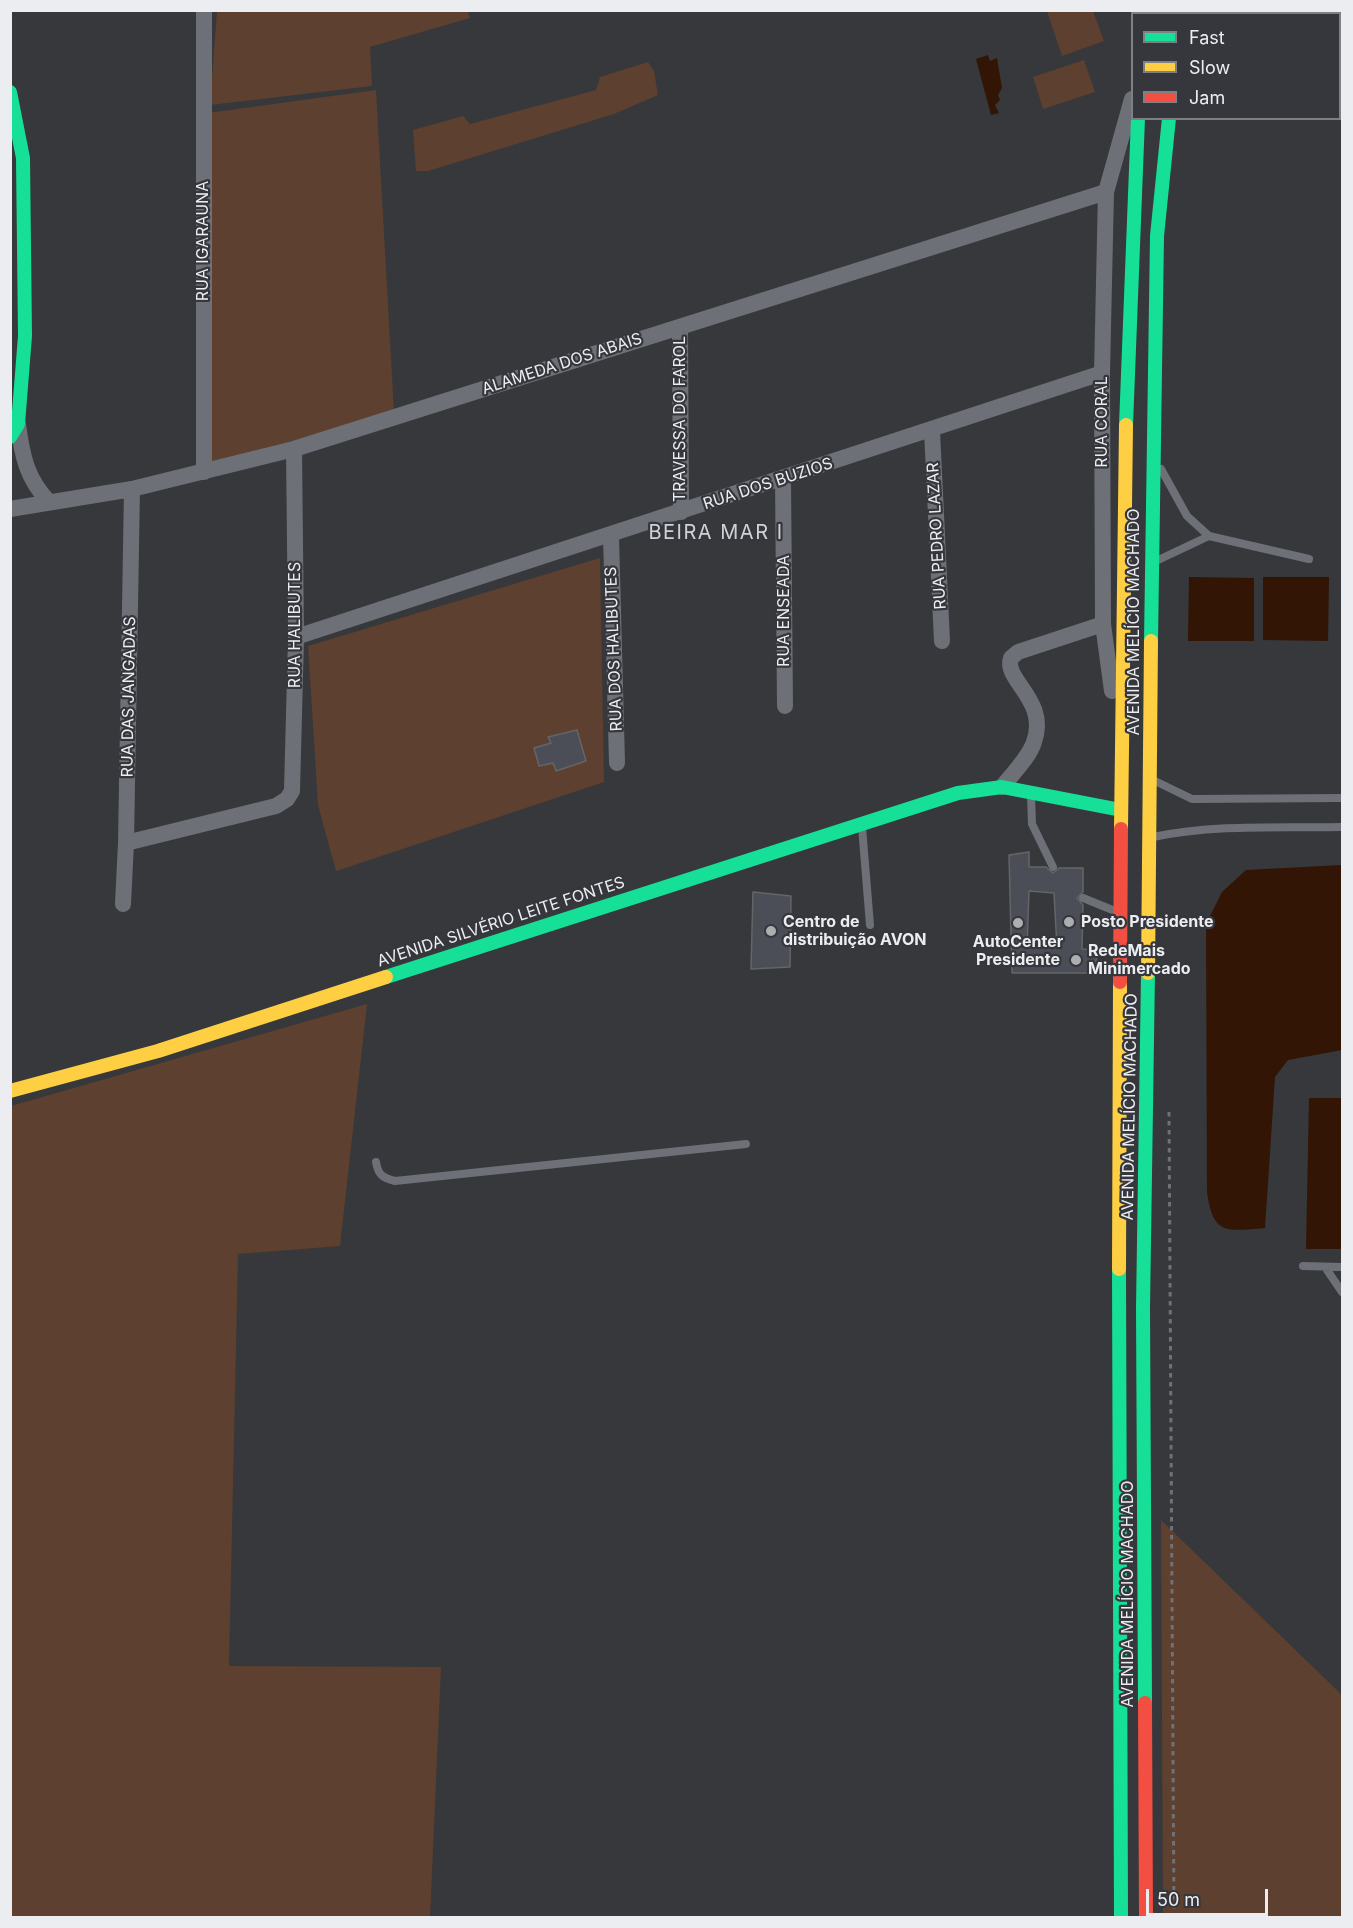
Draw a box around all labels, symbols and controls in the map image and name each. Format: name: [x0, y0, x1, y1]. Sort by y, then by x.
legend: [1131, 12, 1341, 120]
text: Fast: [1189, 27, 1225, 48]
text: Slow: [1189, 57, 1230, 78]
text: Jam: [1189, 87, 1225, 108]
street label: RUA IGARAUNA: [193, 181, 213, 301]
street label: ALAMEDA DOS ABAIS: [479, 329, 645, 399]
street label: TRAVESSA DO FAROL: [670, 336, 690, 502]
street label: RUA CORAL: [1092, 376, 1112, 468]
street label: RUA DOS BUZIOS: [701, 454, 835, 514]
street label: RUA PEDRO LAZAR: [924, 462, 950, 610]
street label: AVENIDA MELÍCIO MACHADO: [1124, 509, 1144, 735]
district label: BEIRA MAR I: [648, 521, 784, 545]
street label: RUA ENSEADA: [774, 555, 794, 667]
street label: RUA HALIBUTES: [285, 562, 305, 688]
street label: RUA DOS HALIBUTES: [602, 566, 626, 732]
street label: RUA DAS JANGADAS: [118, 616, 140, 778]
street label: AVENIDA SILVÉRIO LEITE FONTES: [375, 873, 627, 971]
place label: Centro de distribuição AVON: [783, 912, 927, 950]
place label: Posto Presidente: [1081, 912, 1213, 932]
marker: Posto Presidente: [1062, 915, 1076, 929]
marker: AutoCenter Presidente: [1011, 916, 1025, 930]
marker: Centro de distribuição AVON: [764, 924, 778, 938]
place label: AutoCenter Presidente: [973, 932, 1063, 970]
place label: RedeMais Minimercado: [1088, 941, 1191, 979]
marker: RedeMais Minimercado: [1069, 953, 1083, 967]
street label: AVENIDA MELÍCIO MACHADO: [1118, 993, 1142, 1221]
street label: AVENIDA MELÍCIO MACHADO: [1118, 1481, 1138, 1707]
scale bar: [1149, 1877, 1270, 1915]
text: 50 m: [1157, 1889, 1200, 1910]

